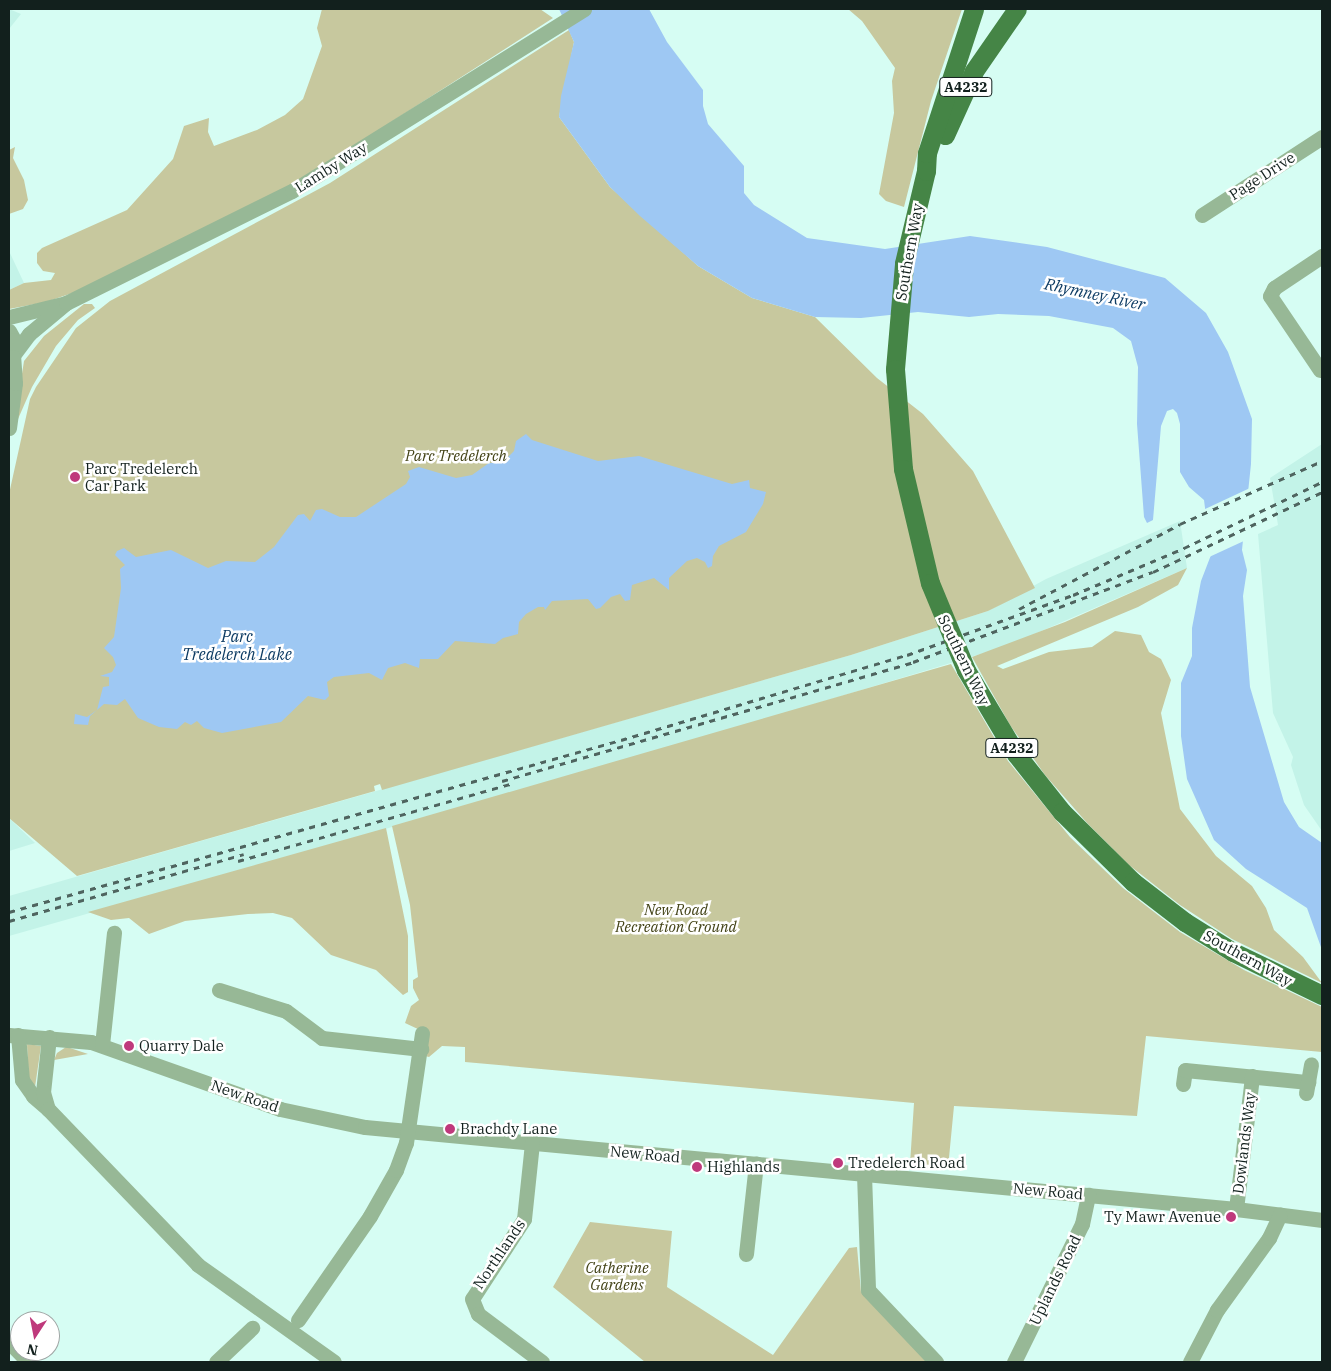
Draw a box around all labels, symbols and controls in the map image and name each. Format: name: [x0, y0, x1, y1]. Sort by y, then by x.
road number: A4232: [938, 75, 994, 98]
street label: Lamby Way: [292, 138, 370, 196]
street label: Page Drive: [1226, 148, 1298, 204]
street label: Southern Way: [892, 202, 926, 302]
water label: Rhymney River: [1043, 274, 1147, 314]
park label: Parc Tredelerch: [405, 447, 507, 465]
place label: Parc Tredelerch Car Park: [85, 459, 198, 494]
marker: Parc Tredelerch Car Park: [69, 471, 81, 483]
street label: Southern Way: [934, 612, 994, 708]
water label: Parc Tredelerch Lake: [182, 626, 292, 664]
road number: A4232: [984, 736, 1040, 760]
park label: New Road Recreation Ground: [615, 900, 737, 935]
street label: Southern Way: [1201, 926, 1295, 990]
place label: Quarry Dale: [139, 1037, 224, 1055]
marker: Quarry Dale: [123, 1040, 135, 1052]
street label: New Road: [209, 1076, 281, 1116]
street label: Dowlands Way: [1229, 1091, 1259, 1195]
place label: Brachdy Lane: [460, 1120, 557, 1138]
marker: Brachdy Lane: [444, 1123, 456, 1135]
street label: New Road: [609, 1142, 681, 1166]
place label: Tredelerch Road: [848, 1154, 965, 1172]
marker: Tredelerch Road: [832, 1157, 844, 1169]
place label: Highlands: [707, 1158, 780, 1176]
marker: Highlands: [691, 1161, 703, 1173]
street label: New Road: [1012, 1179, 1084, 1203]
place label: Ty Mawr Avenue: [1104, 1208, 1221, 1226]
marker: Ty Mawr Avenue: [1225, 1211, 1237, 1223]
street label: Northlands: [469, 1216, 529, 1292]
street label: Uplands Road: [1025, 1232, 1085, 1328]
park label: Catherine Gardens: [585, 1258, 649, 1293]
north arrow: [10, 1311, 60, 1361]
text: N: [25, 1340, 39, 1360]

